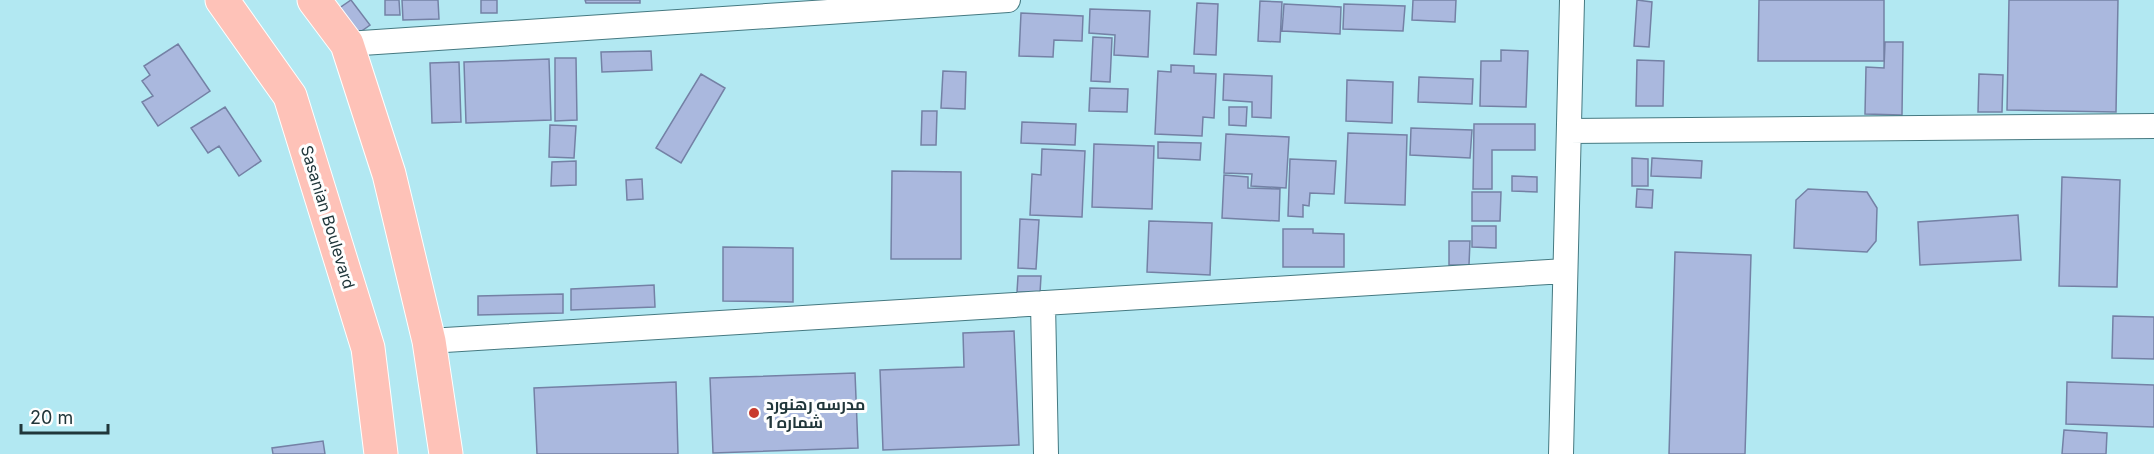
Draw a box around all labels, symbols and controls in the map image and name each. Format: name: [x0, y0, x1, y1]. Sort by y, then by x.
street label: Sasanian Boulevard: [297, 143, 359, 291]
place label: مدرسه رهنورد شماره 1: [766, 394, 865, 432]
scale bar: [21, 397, 108, 435]
marker: مدرسه رهنورد شماره 1: [747, 406, 761, 420]
text: 20 m: [30, 407, 73, 428]

